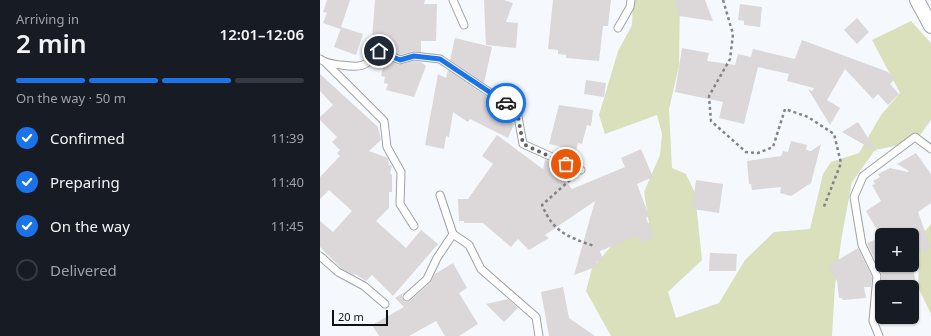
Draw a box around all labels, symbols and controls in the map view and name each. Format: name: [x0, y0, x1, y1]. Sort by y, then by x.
text: Arriving in: [16, 10, 79, 28]
text: 12:01–12:06: [220, 24, 304, 44]
text: 2 min: [16, 25, 87, 61]
pin: [362, 34, 396, 68]
icon: home: [368, 40, 390, 62]
courier: [486, 83, 526, 123]
text: On the way · 50 m: [16, 89, 126, 107]
icon: car: [495, 92, 517, 114]
icon: check: [16, 127, 38, 149]
text: Confirmed: [50, 128, 125, 148]
text: 11:39: [271, 129, 304, 147]
pin: [549, 147, 583, 181]
icon: bag: [555, 153, 577, 175]
icon: check: [16, 171, 38, 193]
text: Preparing: [50, 172, 120, 192]
text: 11:40: [271, 173, 304, 191]
icon: check: [16, 215, 38, 237]
text: On the way: [50, 216, 130, 236]
text: 11:45: [271, 217, 304, 235]
map controls: [875, 228, 919, 324]
button: +: [875, 228, 919, 272]
text: Delivered: [50, 260, 117, 280]
button: −: [875, 280, 919, 324]
scale bar: [332, 308, 388, 327]
text: 20 m: [338, 309, 364, 324]

